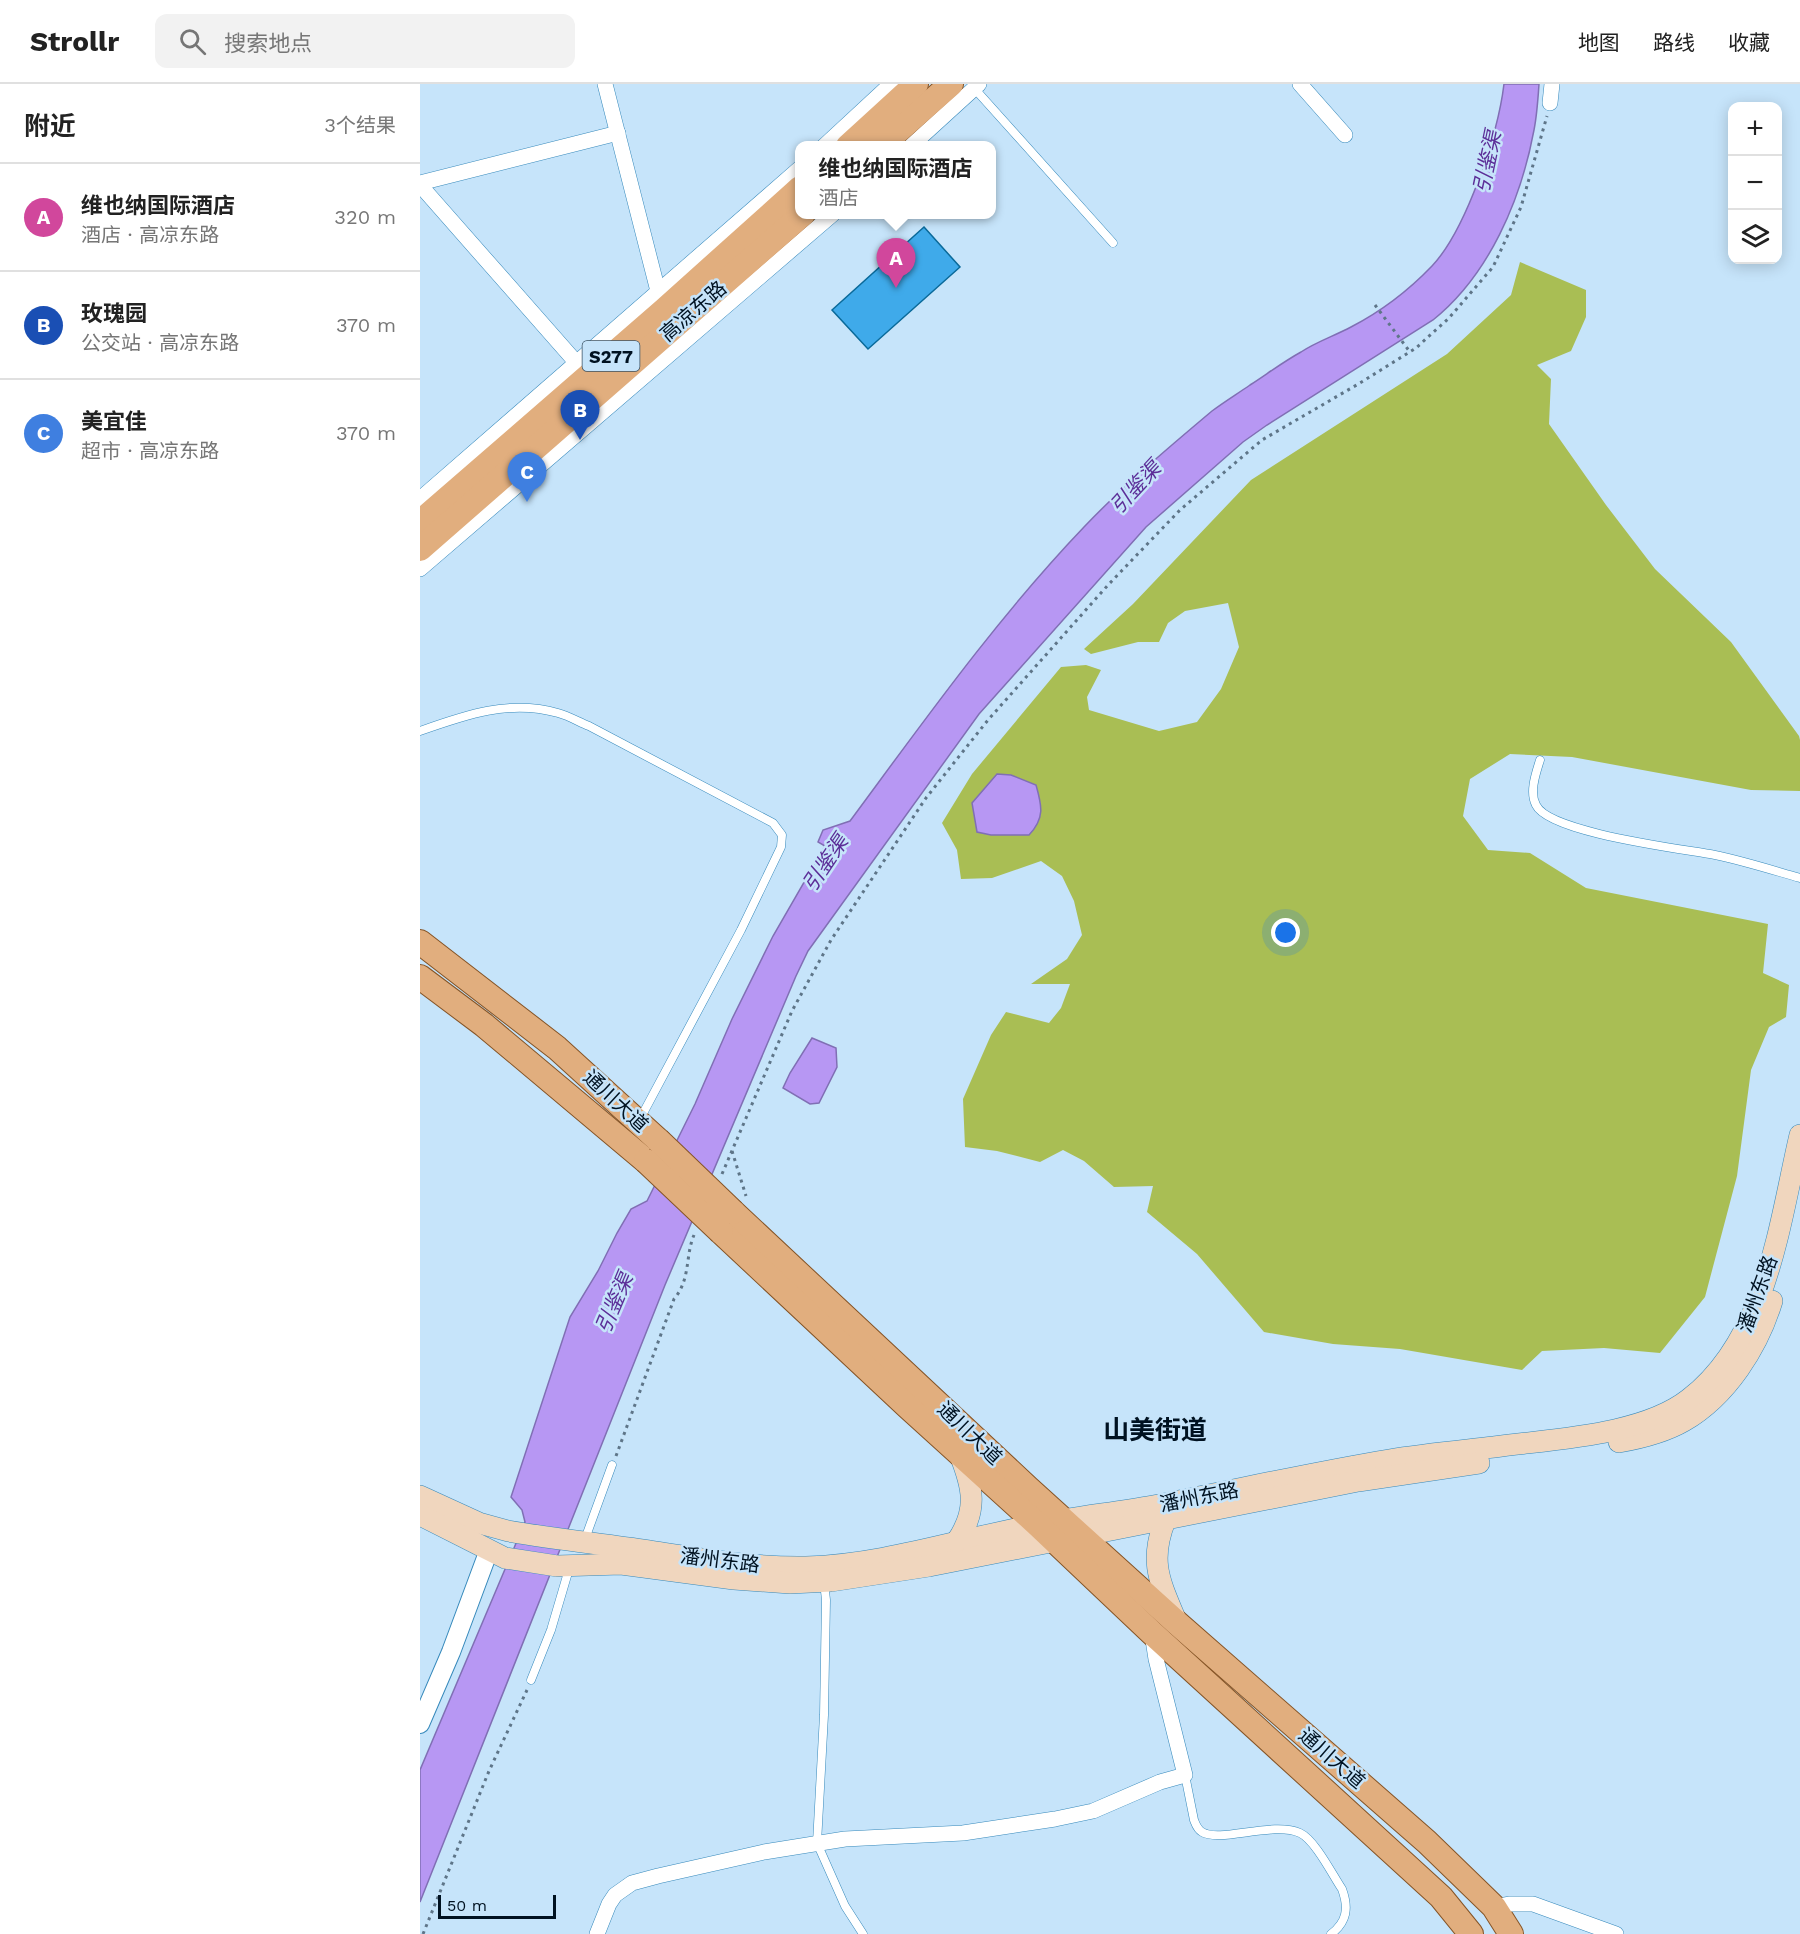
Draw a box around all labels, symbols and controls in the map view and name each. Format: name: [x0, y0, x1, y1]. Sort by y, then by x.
search box: [155, 14, 575, 68]
text: Strollr: [30, 25, 119, 58]
icon: search: [176, 25, 209, 58]
text: 地图: [1578, 30, 1620, 55]
text: 路线: [1653, 30, 1695, 55]
text: 收藏: [1728, 30, 1770, 55]
text: 搜索地点: [224, 31, 312, 56]
map controls: [1728, 102, 1782, 264]
button: +: [1728, 102, 1782, 156]
text: 附近: [24, 111, 76, 141]
text: 3个结果: [324, 113, 396, 137]
water label: 引鉴渠: [1468, 126, 1506, 195]
popup: [795, 141, 996, 219]
text: 维也纳国际酒店: [818, 156, 973, 181]
button: −: [1728, 156, 1782, 210]
text: 酒店: [818, 186, 858, 210]
text: 维也纳国际酒店: [81, 193, 235, 218]
text: A: [37, 205, 50, 229]
text: 320 m: [334, 205, 396, 229]
button: layers: [1728, 210, 1782, 264]
text: 酒店 · 高凉东路: [81, 223, 219, 247]
pin: A: [876, 238, 916, 288]
street label: 高凉东路: [655, 276, 731, 346]
text: 玫瑰园: [81, 301, 147, 326]
text: B: [37, 313, 50, 337]
text: 370 m: [336, 313, 396, 337]
text: 公交站 · 高凉东路: [81, 331, 239, 355]
road number: S277: [582, 341, 639, 371]
pin: B: [560, 390, 600, 440]
text: 美宜佳: [81, 409, 147, 434]
text: C: [37, 421, 50, 445]
text: 370 m: [336, 421, 396, 445]
text: 超市 · 高凉东路: [81, 439, 219, 463]
pin: C: [508, 452, 546, 502]
water label: 引鉴渠: [1104, 453, 1168, 519]
water label: 引鉴渠: [797, 827, 855, 896]
your location: [1271, 918, 1300, 947]
street label: 通川大道: [579, 1065, 653, 1137]
street label: 潘州东路: [1732, 1252, 1782, 1336]
water label: 引鉴渠: [590, 1266, 639, 1337]
street label: 通川大道: [933, 1397, 1007, 1469]
district label: 山美街道: [1103, 1415, 1207, 1445]
street label: 潘州东路: [1157, 1478, 1241, 1516]
street label: 潘州东路: [679, 1543, 761, 1577]
street label: 通川大道: [1294, 1723, 1370, 1793]
scale bar: [438, 1892, 556, 1920]
text: 50 m: [447, 1896, 487, 1915]

